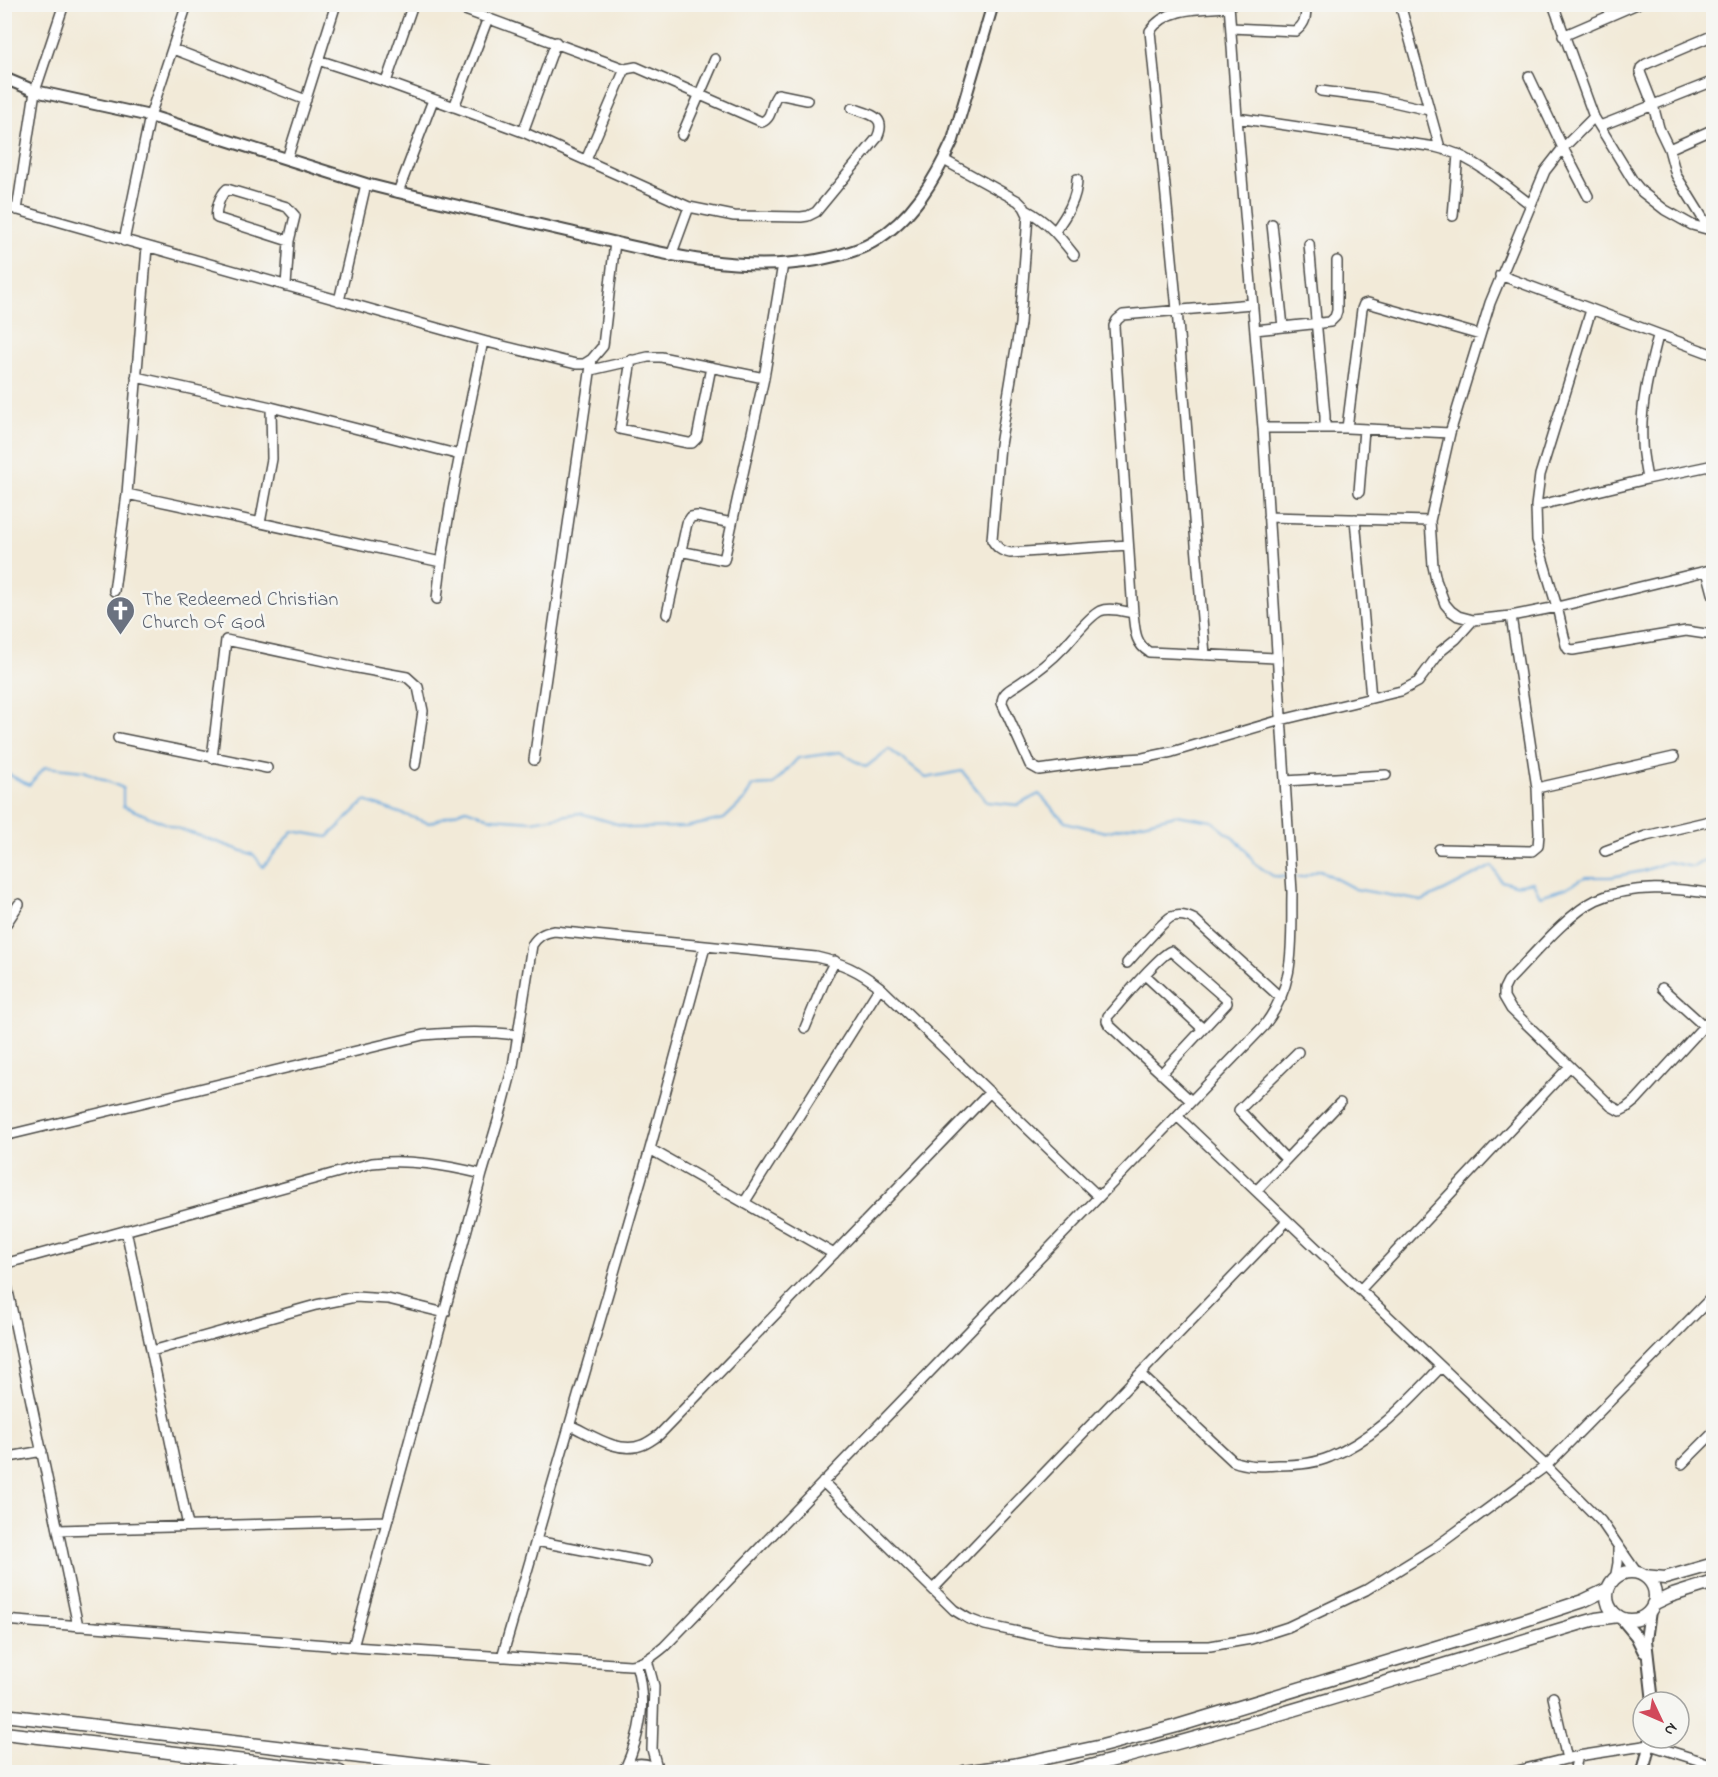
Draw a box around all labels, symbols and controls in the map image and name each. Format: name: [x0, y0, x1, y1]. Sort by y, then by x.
place label: The Redeemed Christian Church Of God: [142, 586, 338, 638]
church icon: The Redeemed Christian Church Of God: [105, 594, 137, 636]
north arrow: [1631, 1690, 1691, 1750]
text: N: [1658, 1717, 1683, 1741]

